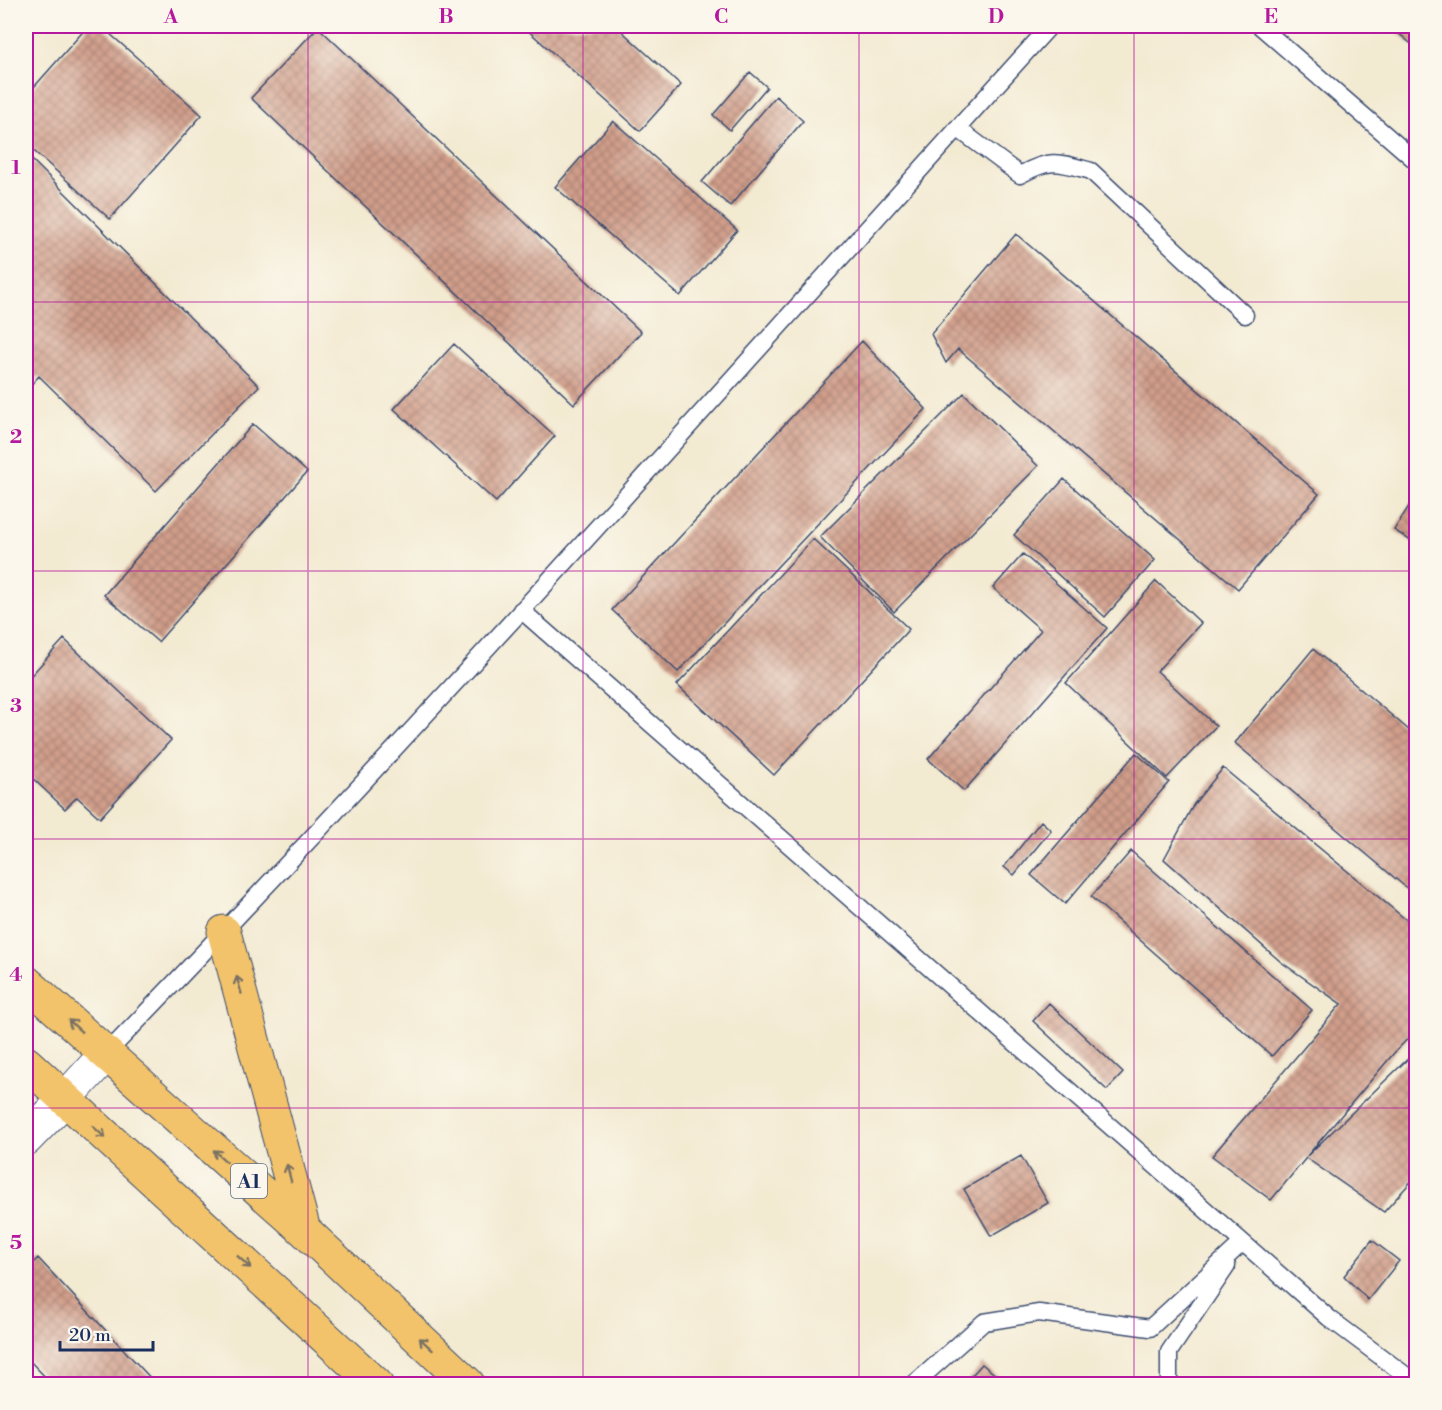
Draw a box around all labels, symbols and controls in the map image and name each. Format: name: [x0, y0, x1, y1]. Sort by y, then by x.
text: A: [163, 5, 179, 30]
text: B: [438, 5, 454, 30]
text: C: [714, 5, 728, 30]
text: D: [988, 5, 1004, 30]
text: E: [1264, 5, 1278, 30]
text: 1: [11, 156, 21, 181]
text: 2: [10, 425, 22, 450]
text: 3: [10, 694, 22, 719]
text: 4: [9, 963, 23, 988]
one-way arrow: [233, 976, 244, 995]
one-way arrow: [67, 1019, 82, 1033]
one-way arrow: [91, 1125, 106, 1139]
one-way arrow: [213, 1149, 228, 1163]
road number: A1: [231, 1164, 267, 1198]
one-way arrow: [282, 1164, 294, 1183]
text: 5: [10, 1231, 22, 1256]
one-way arrow: [236, 1255, 251, 1269]
scale bar: [60, 1314, 153, 1352]
text: 20 m: [69, 1324, 111, 1347]
one-way arrow: [418, 1337, 433, 1352]

